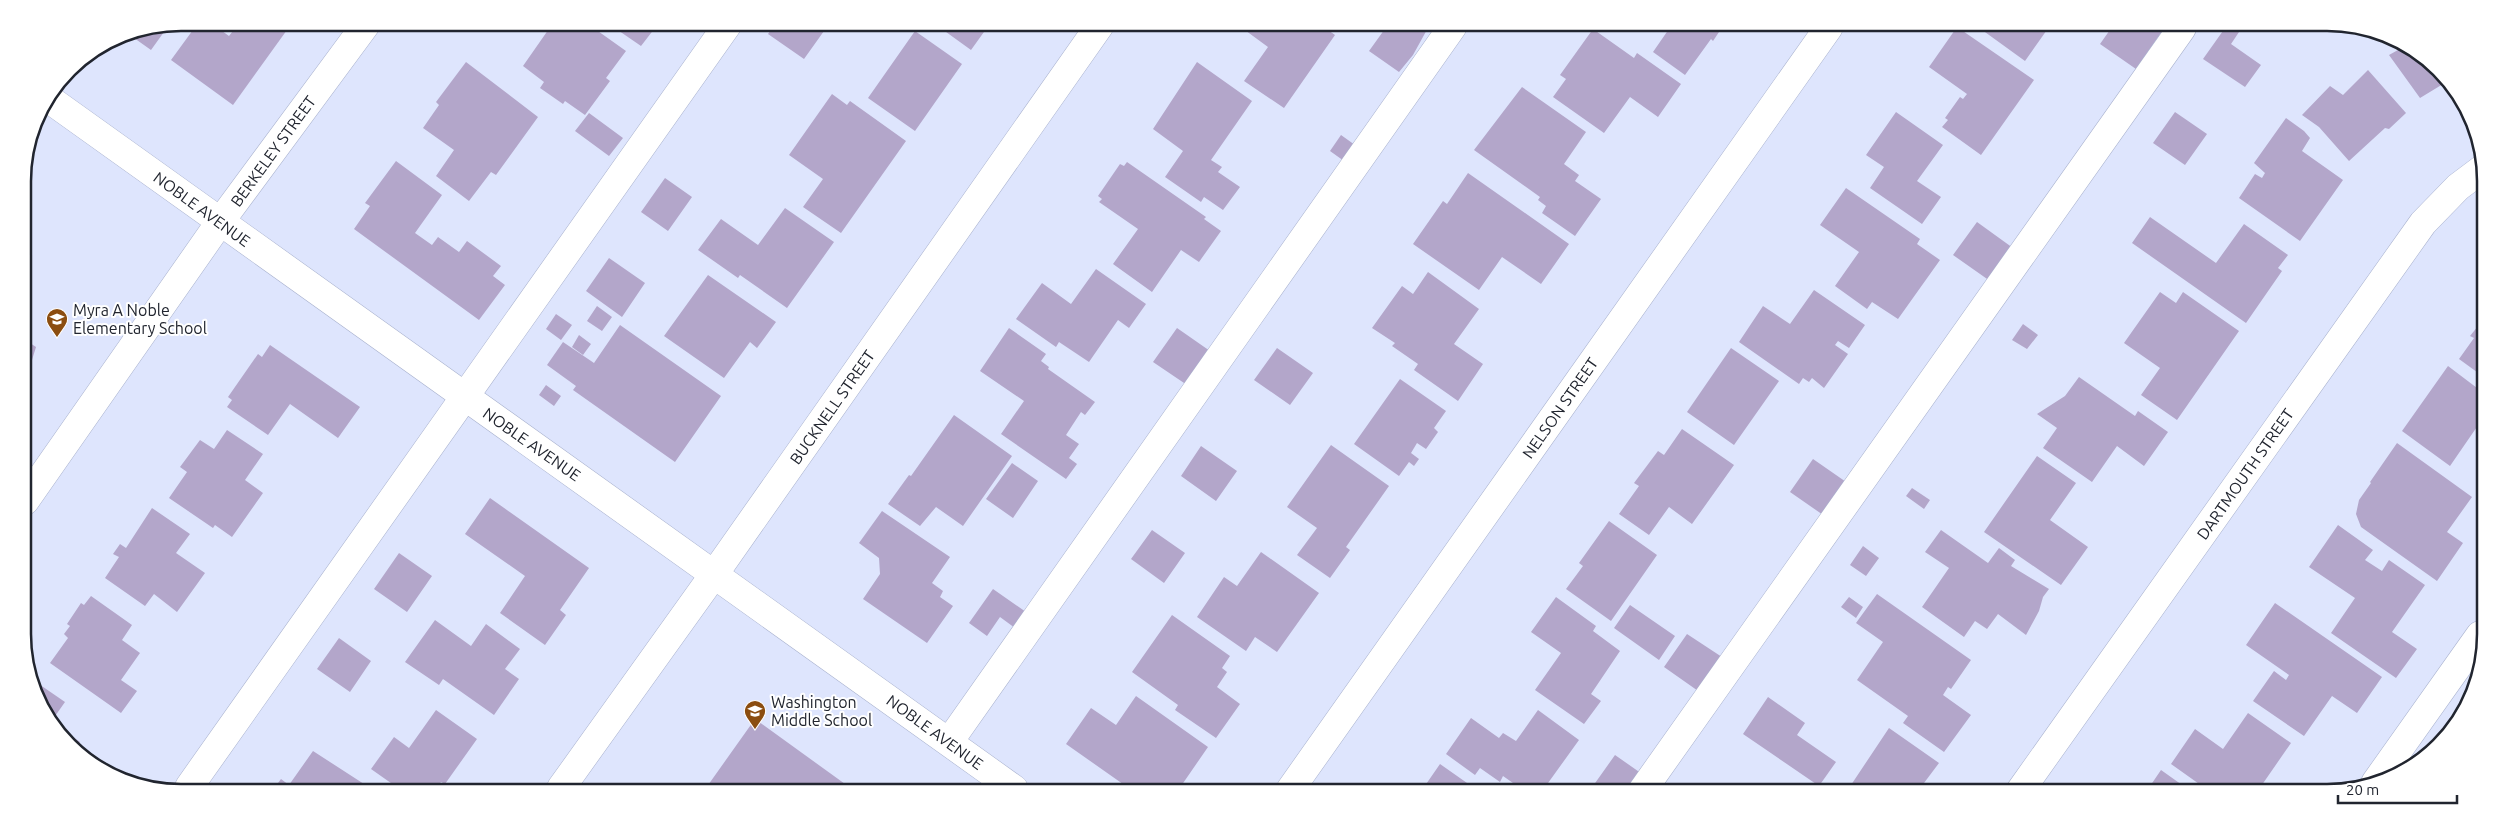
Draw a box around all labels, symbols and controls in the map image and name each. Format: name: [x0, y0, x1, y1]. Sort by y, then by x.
street label: BERKELEY STREET: [227, 92, 319, 210]
street label: NOBLE AVENUE: [150, 168, 254, 250]
place label: Myra A Noble Elementary School: [73, 301, 207, 337]
school or university icon: Myra A Noble Elementary School: [45, 307, 69, 338]
street label: BUCKNELL STREET: [786, 346, 878, 467]
street label: NELSON STREET: [1519, 354, 1601, 462]
street label: NOBLE AVENUE: [480, 404, 584, 484]
street label: DARTMOUTH STREET: [2193, 405, 2297, 543]
street label: NOBLE AVENUE: [883, 691, 987, 773]
place label: Washington Middle School: [771, 693, 872, 729]
school or university icon: Washington Middle School: [743, 699, 767, 730]
scale bar: [2338, 772, 2457, 804]
text: 20 m: [2346, 781, 2379, 798]

